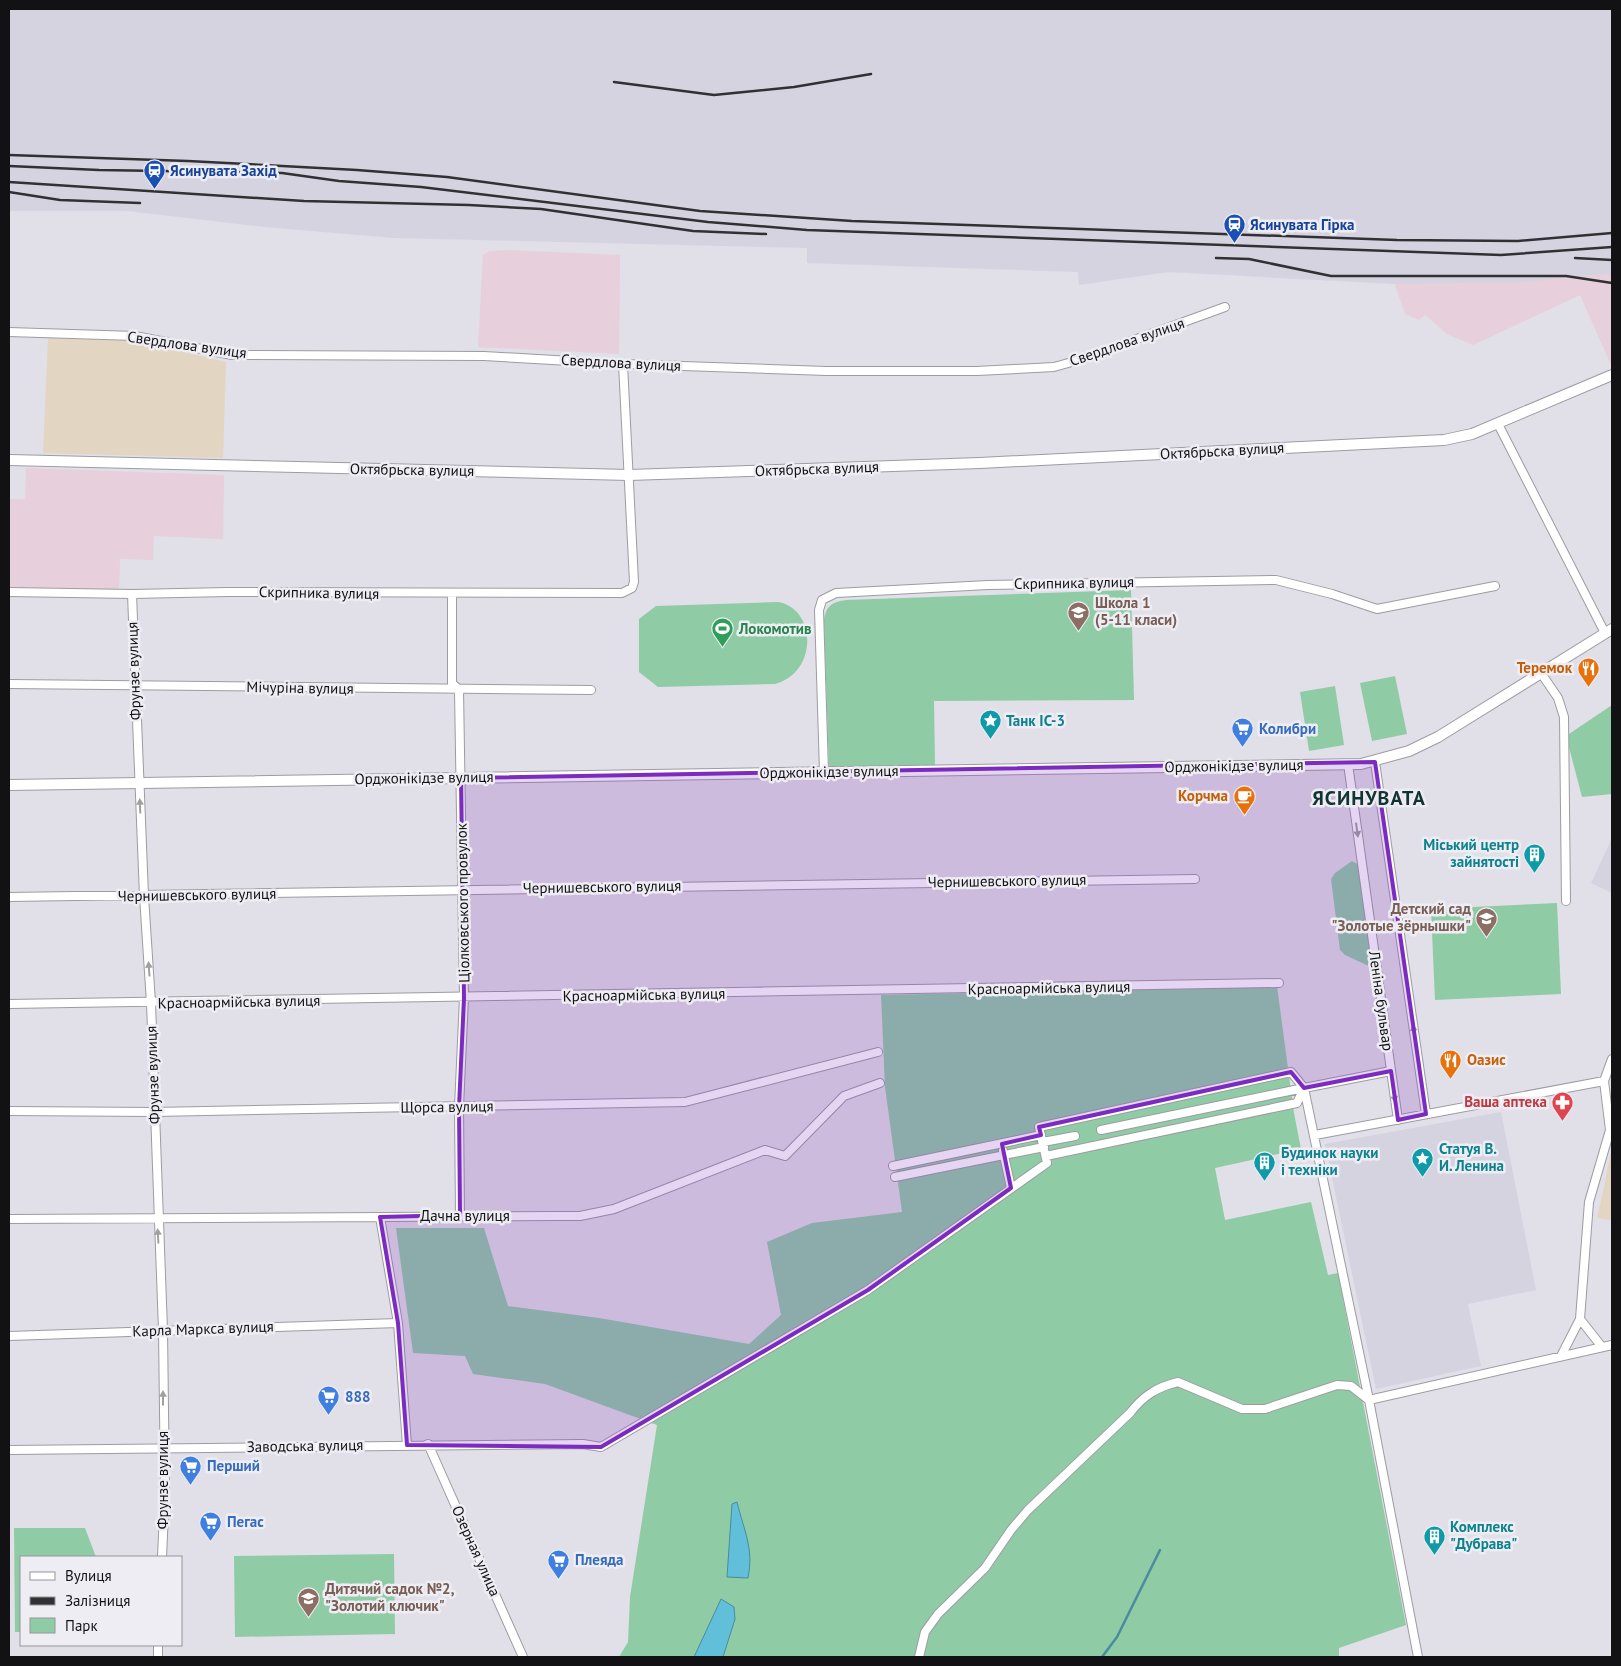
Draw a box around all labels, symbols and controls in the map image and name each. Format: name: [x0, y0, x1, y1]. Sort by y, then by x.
station icon: Ясинувата Захід: [142, 159, 166, 190]
place label: Ясинувата Захід: [170, 161, 277, 180]
station icon: Ясинувата Гірка: [1222, 213, 1246, 244]
place label: Ясинувата Гірка: [1250, 215, 1354, 234]
street label: Свердлова вулиця: [1067, 313, 1187, 370]
street label: Свердлова вулиця: [126, 327, 248, 362]
street label: Свердлова вулиця: [561, 350, 682, 375]
street label: Октябрьска вулиця: [1159, 438, 1284, 463]
street label: Октябрьска вулиця: [755, 457, 879, 480]
street label: Октябрьска вулиця: [350, 459, 474, 480]
street label: Скрипника вулиця: [1014, 572, 1134, 593]
street label: Скрипника вулиця: [259, 582, 379, 603]
place label: Школа 1 (5-11 класи): [1095, 593, 1177, 629]
school or university icon: Школа 1 (5-11 класи): [1067, 600, 1091, 631]
sports icon: Локомотив: [711, 617, 735, 648]
place label: Локомотив: [738, 619, 812, 638]
street label: Фрунзе вулиця: [122, 622, 145, 720]
restaurant icon: Теремок: [1576, 656, 1600, 687]
place label: Теремок: [1517, 658, 1573, 677]
street label: Мічуріна вулиця: [246, 677, 354, 698]
place icon: Танк ІС-3: [978, 709, 1002, 740]
place label: Танк ІС-3: [1006, 711, 1065, 730]
supermarket icon: Колибри: [1231, 717, 1255, 748]
place label: Колибри: [1259, 719, 1316, 738]
street label: Орджонікідзе вулиця: [1164, 755, 1304, 776]
street label: Орджонікідзе вулиця: [759, 761, 899, 782]
street label: Орджонікідзе вулиця: [354, 767, 494, 788]
cafe icon: Корчма: [1232, 784, 1256, 815]
district label: ЯСИНУВАТА: [1312, 785, 1426, 811]
place label: Корчма: [1178, 786, 1228, 805]
one-way arrow: [136, 798, 144, 814]
street label: Ціолковського провулок: [452, 822, 473, 983]
one-way arrow: [1353, 822, 1361, 838]
place label: Міський центр зайнятості: [1423, 835, 1519, 871]
building icon: Міський центр зайнятості: [1523, 842, 1547, 873]
street label: Чернишевського вулиця: [927, 870, 1086, 891]
street label: Чернишевського вулиця: [522, 876, 681, 897]
street label: Чернишевського вулиця: [117, 884, 276, 905]
place label: Детский сад "Золотые зёрнышки": [1331, 899, 1471, 935]
school or university icon: Детский сад "Золотые зёрнышки": [1475, 906, 1499, 937]
street label: Леніна бульвар: [1365, 949, 1398, 1052]
one-way arrow: [144, 960, 152, 976]
street label: Красноармійська вулиця: [967, 977, 1131, 998]
street label: Красноармійська вулиця: [562, 984, 726, 1005]
street label: Красноармійська вулиця: [157, 991, 321, 1012]
one-way arrow: [1410, 1023, 1418, 1039]
street label: Фрунзе вулиця: [141, 1026, 164, 1124]
restaurant icon: Оазис: [1439, 1048, 1463, 1079]
place label: Оазис: [1467, 1050, 1506, 1069]
one-way arrow: [1390, 1087, 1398, 1103]
pharmacy icon: Ваша аптека: [1551, 1090, 1575, 1121]
place label: Ваша аптека: [1464, 1092, 1547, 1111]
street label: Щорса вулиця: [400, 1096, 494, 1117]
place label: Статуя В. И. Ленина: [1439, 1139, 1504, 1175]
place label: Будинок науки і техніки: [1281, 1143, 1378, 1179]
place icon: Статуя В. И. Ленина: [1411, 1146, 1435, 1177]
building icon: Будинок науки і техніки: [1253, 1150, 1277, 1181]
street label: Дачна вулиця: [420, 1206, 510, 1225]
one-way arrow: [154, 1228, 162, 1244]
street label: Карла Маркса вулиця: [132, 1317, 274, 1340]
supermarket icon: 888: [317, 1385, 341, 1416]
place label: 888: [345, 1387, 371, 1406]
one-way arrow: [159, 1390, 167, 1406]
street label: Фрунзе вулиця: [153, 1431, 172, 1529]
street label: Заводська вулиця: [246, 1435, 364, 1456]
supermarket icon: Перший: [179, 1454, 203, 1485]
place label: Перший: [207, 1456, 260, 1475]
street label: Озерная улица: [448, 1502, 505, 1599]
supermarket icon: Пегас: [199, 1510, 223, 1541]
place label: Пегас: [227, 1512, 264, 1531]
place label: Комплекс "Дубрава": [1450, 1517, 1517, 1553]
building icon: Комплекс "Дубрава": [1422, 1524, 1446, 1555]
supermarket icon: Плеяда: [547, 1548, 571, 1579]
place label: Плеяда: [575, 1550, 623, 1569]
legend: [20, 1556, 182, 1646]
text: Вулиця: [65, 1566, 112, 1585]
place label: Дитячий садок №2, "Золотий ключик": [325, 1579, 455, 1615]
school or university icon: Дитячий садок №2, "Золотий ключик": [297, 1586, 321, 1617]
text: Залізниця: [65, 1591, 130, 1610]
text: Парк: [65, 1616, 98, 1635]

